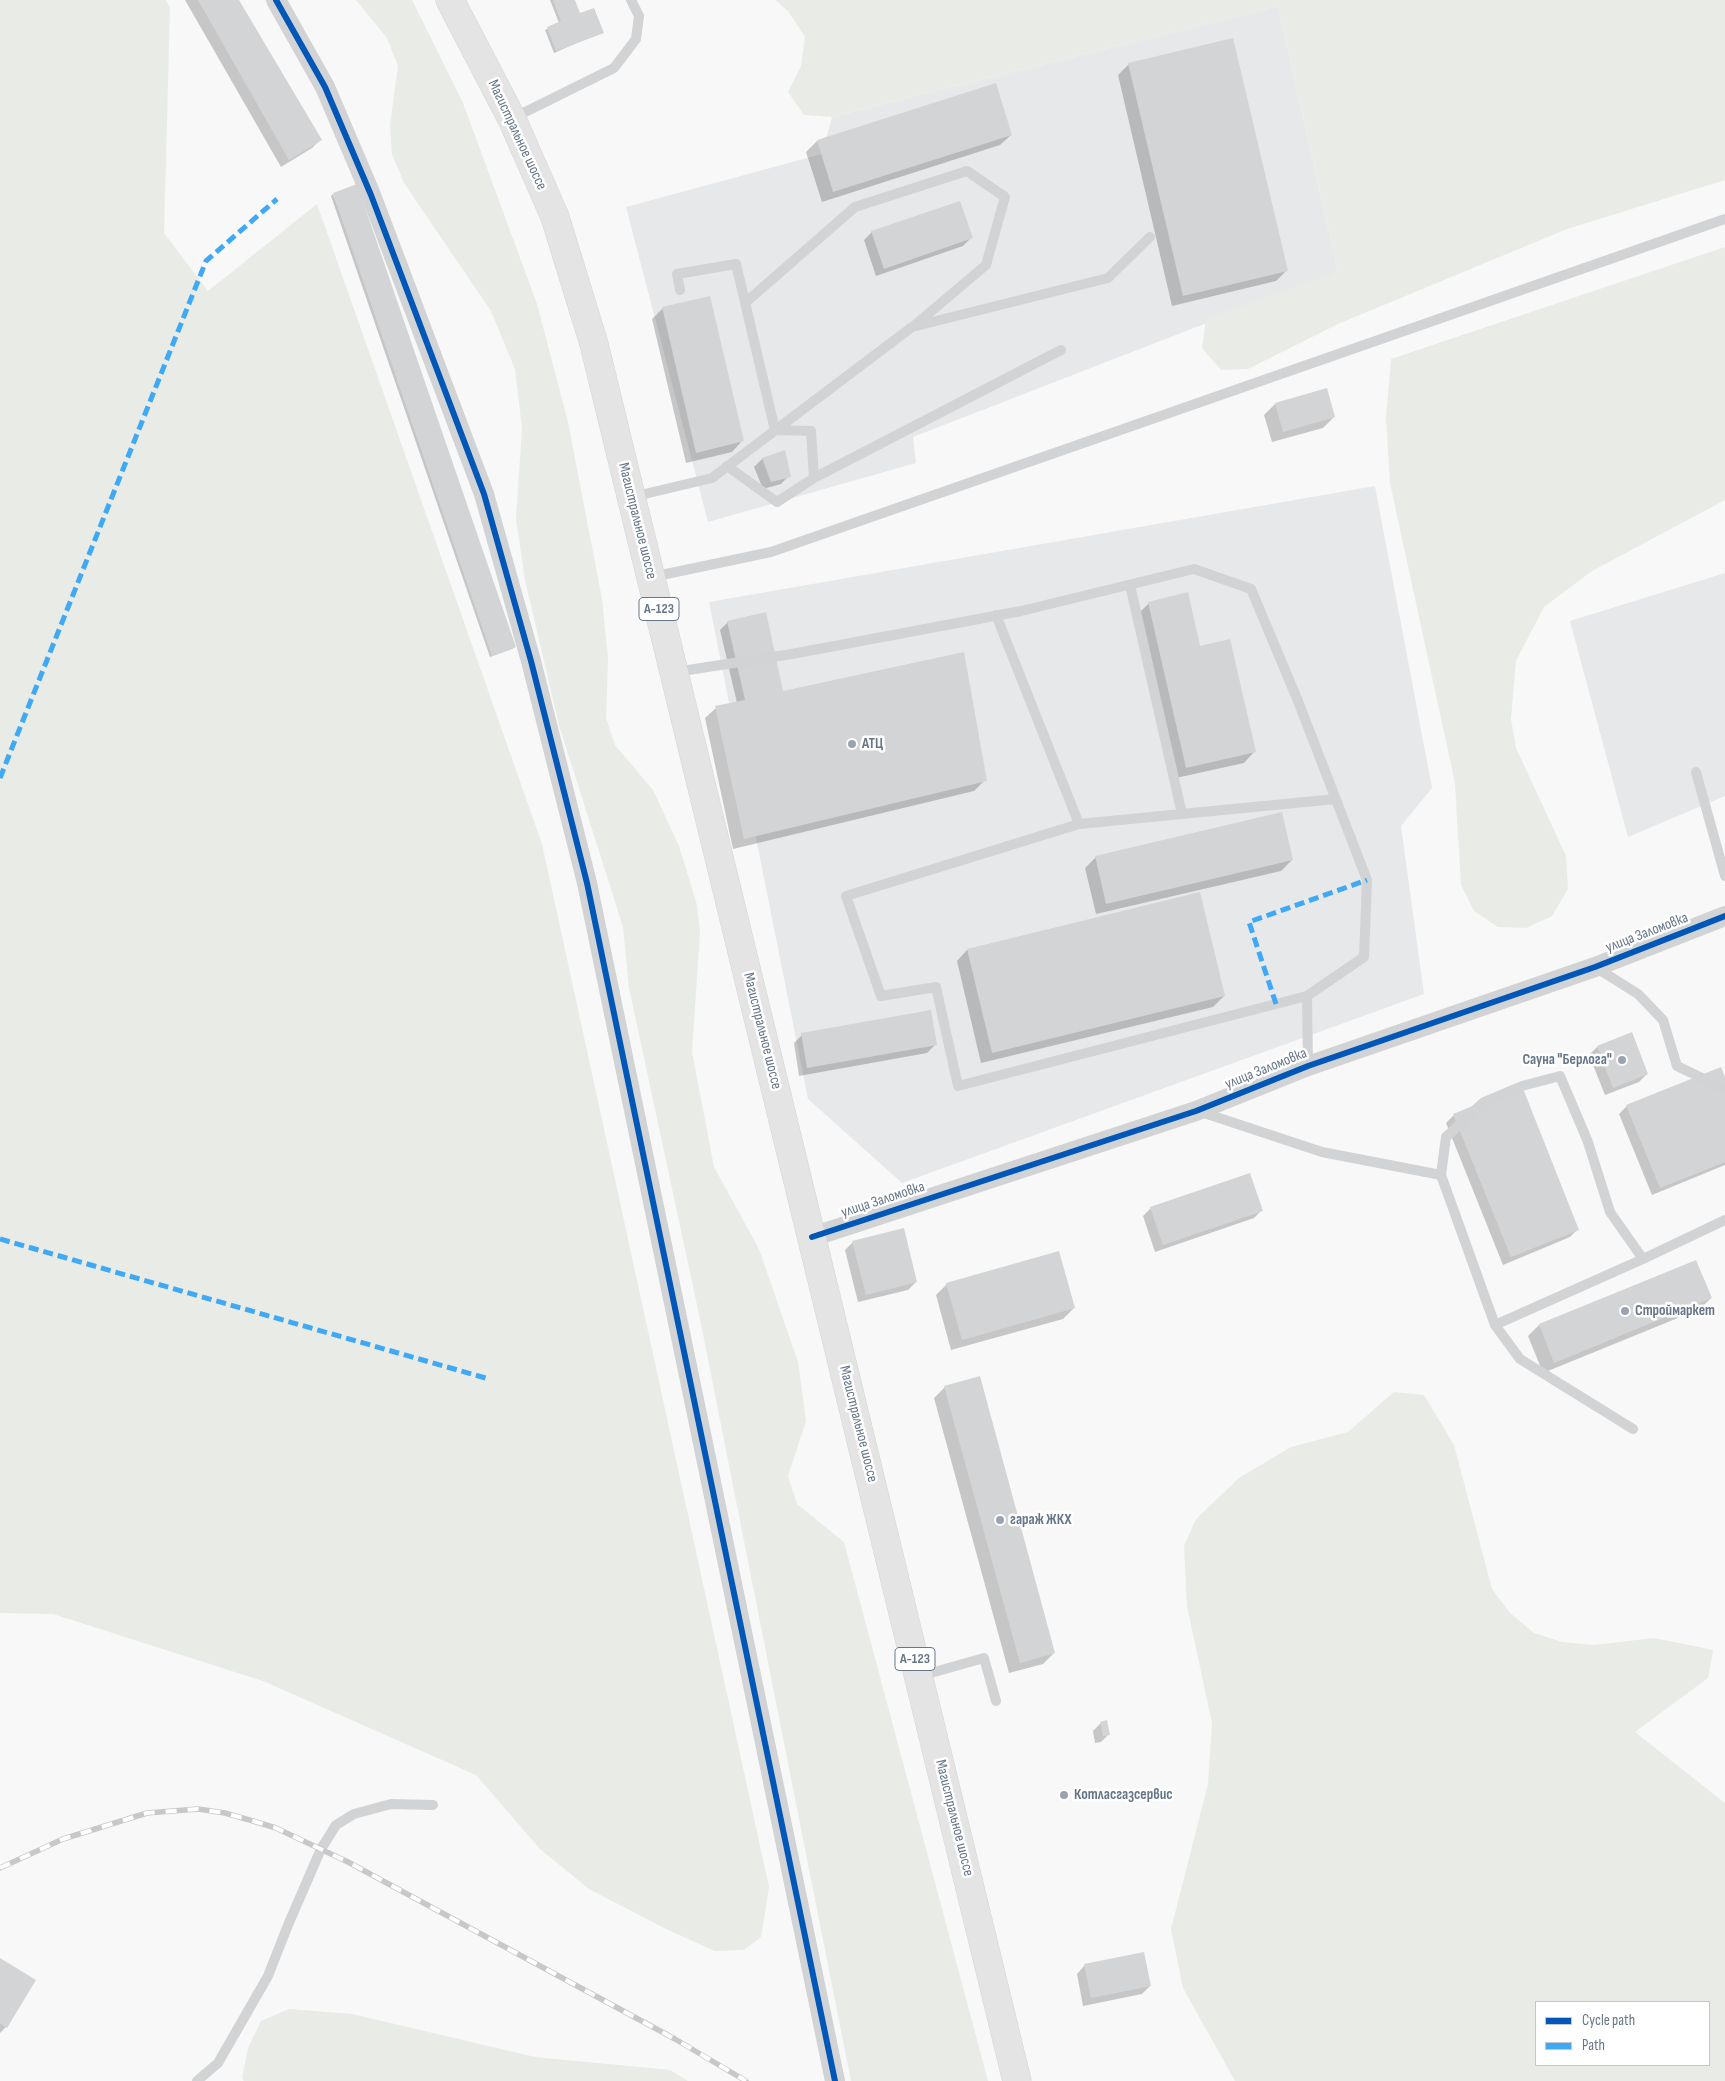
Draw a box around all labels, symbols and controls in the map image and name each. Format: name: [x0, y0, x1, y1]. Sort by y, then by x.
street label: Магистральное шоссе: [484, 77, 550, 193]
street label: Магистральное шоссе: [614, 461, 660, 581]
road number: А-123: [639, 598, 679, 620]
place label: АТЦ: [862, 735, 883, 753]
marker: АТЦ: [846, 738, 858, 750]
street label: улица Заломовка: [1603, 909, 1691, 957]
street label: Магистральное шоссе: [739, 971, 785, 1091]
street label: улица Заломовка: [1222, 1044, 1310, 1094]
place label: Сауна "Берлога": [1522, 1051, 1612, 1069]
marker: Сауна "Берлога": [1616, 1054, 1628, 1066]
street label: улица Заломовка: [839, 1178, 927, 1222]
place label: Строймаркет: [1635, 1302, 1715, 1320]
marker: Строймаркет: [1619, 1305, 1631, 1317]
street label: Магистральное шоссе: [835, 1364, 881, 1484]
place label: гараж ЖКХ: [1010, 1511, 1071, 1529]
marker: гараж ЖКХ: [994, 1514, 1006, 1526]
road number: А-123: [895, 1648, 935, 1670]
street label: Магистральное шоссе: [931, 1758, 977, 1878]
place label: Котласгазсервис: [1074, 1786, 1173, 1804]
marker: Котласгазсервис: [1058, 1789, 1070, 1801]
legend: [1535, 2001, 1710, 2066]
text: Cycle path: [1582, 2011, 1635, 2030]
text: Path: [1582, 2036, 1605, 2055]

